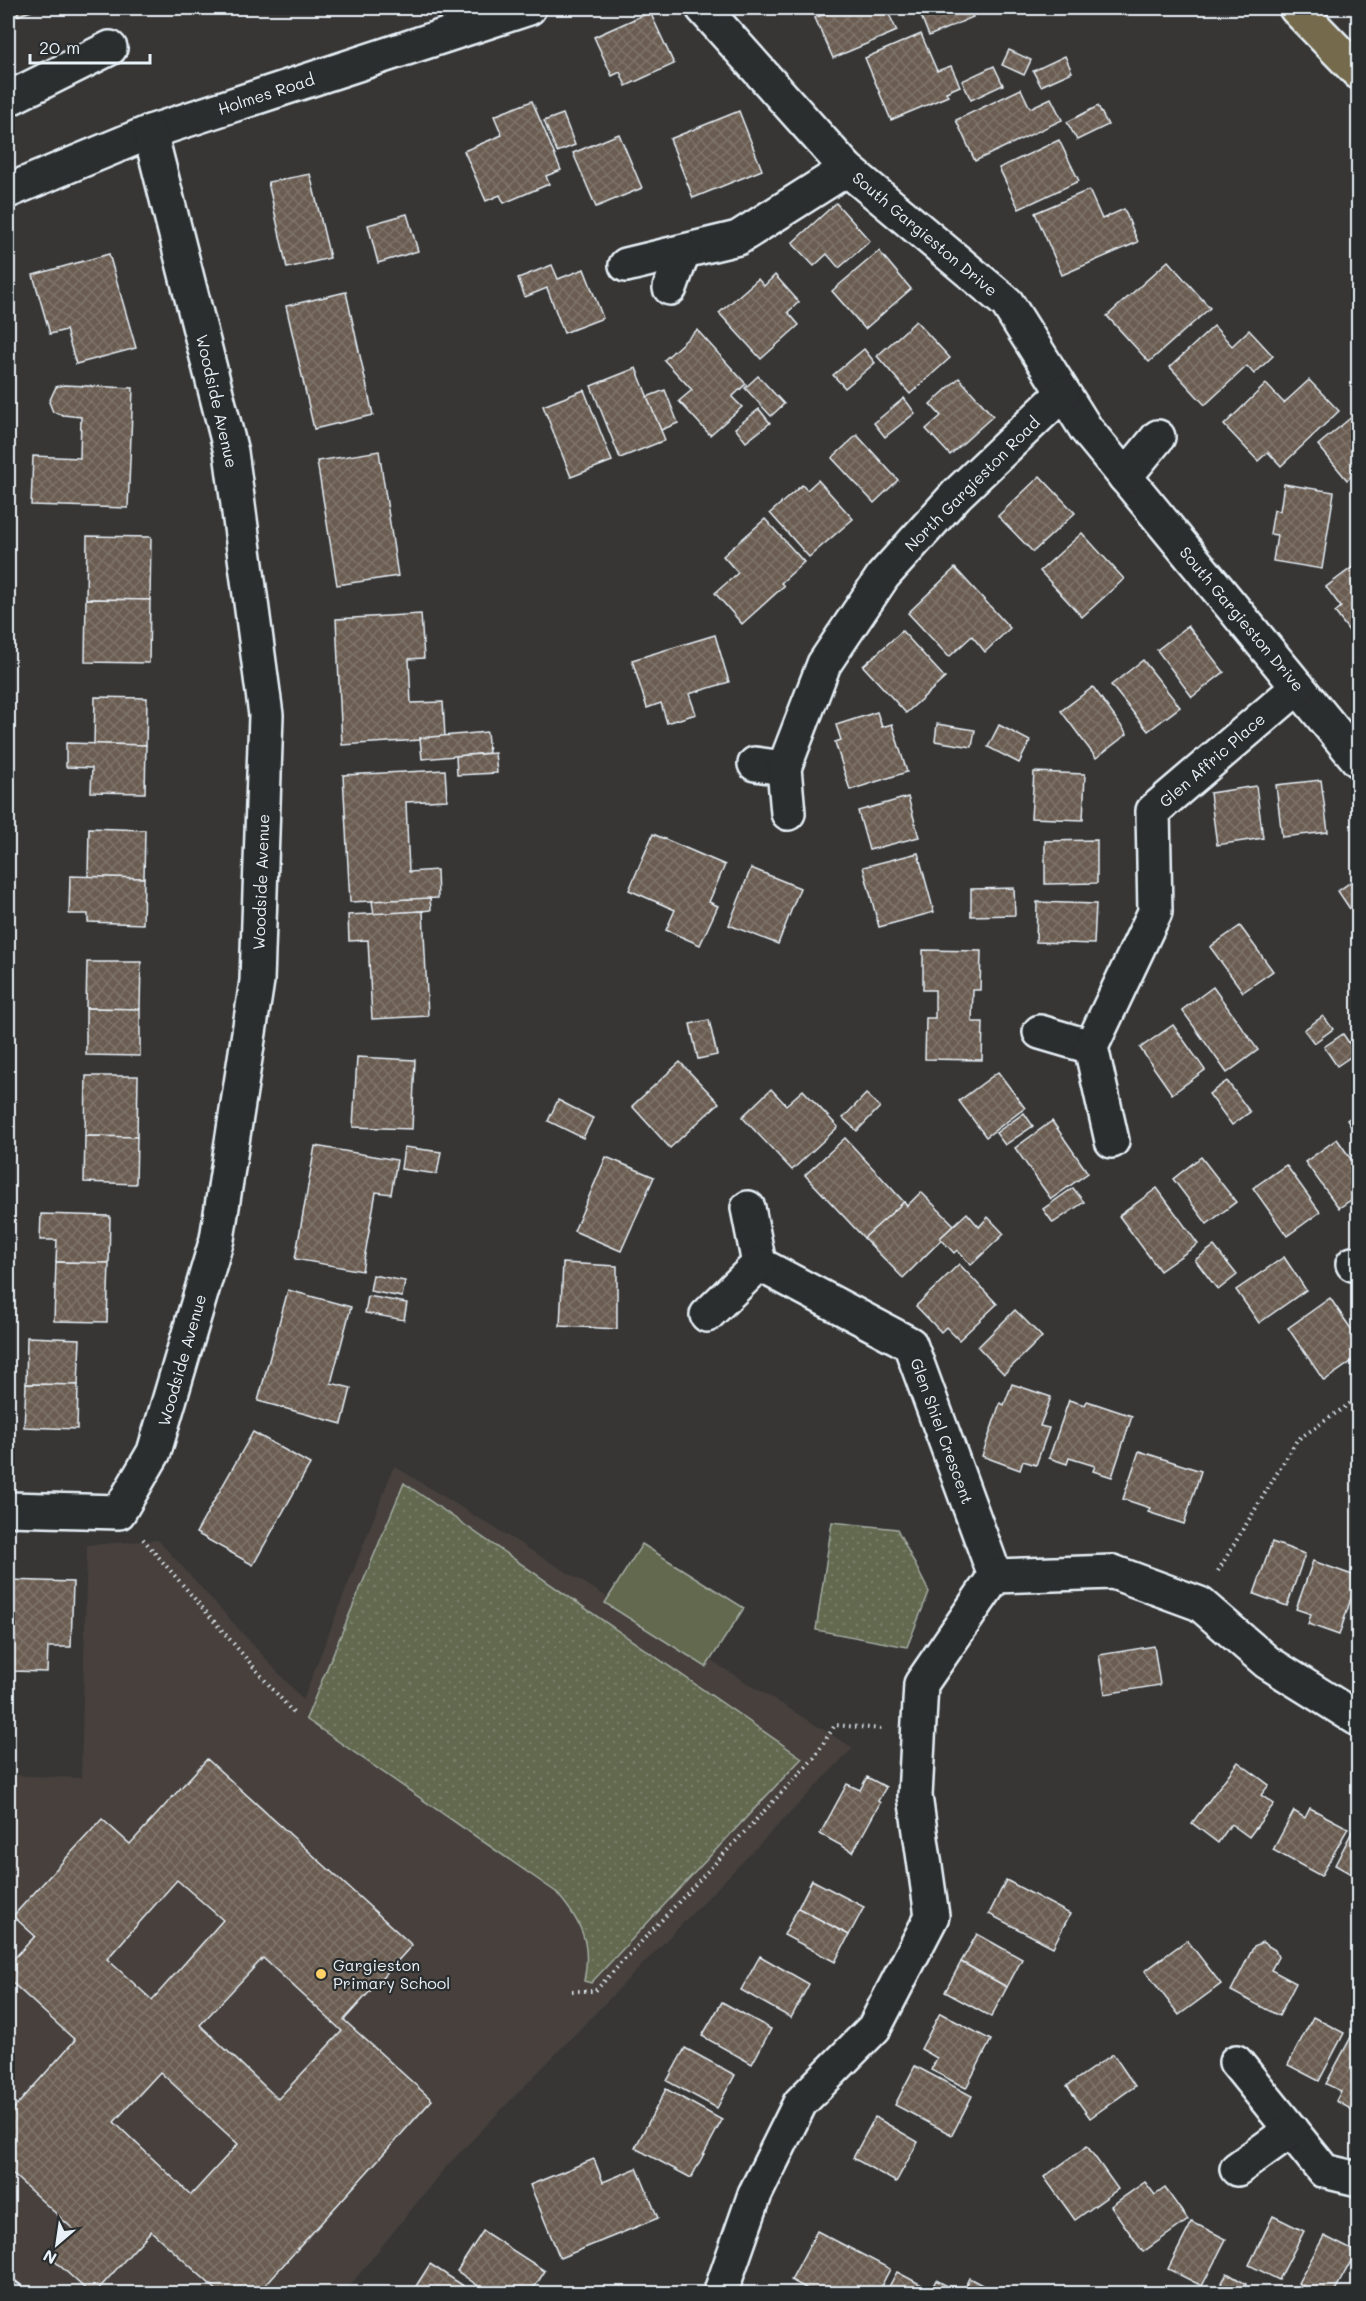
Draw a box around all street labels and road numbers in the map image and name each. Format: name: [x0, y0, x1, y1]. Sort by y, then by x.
street label: Holmes Road: [215, 68, 317, 119]
street label: South Gargieston Drive: [848, 167, 1002, 300]
street label: Woodside Avenue: [192, 332, 243, 470]
street label: North Gargieston Road: [900, 412, 1044, 556]
street label: South Gargieston Drive: [1176, 542, 1309, 696]
street label: Glen Affric Place: [1154, 708, 1269, 811]
street label: Woodside Avenue: [248, 813, 273, 950]
street label: Woodside Avenue: [153, 1291, 210, 1428]
street label: Glen Shiel Crescent: [906, 1355, 979, 1507]

